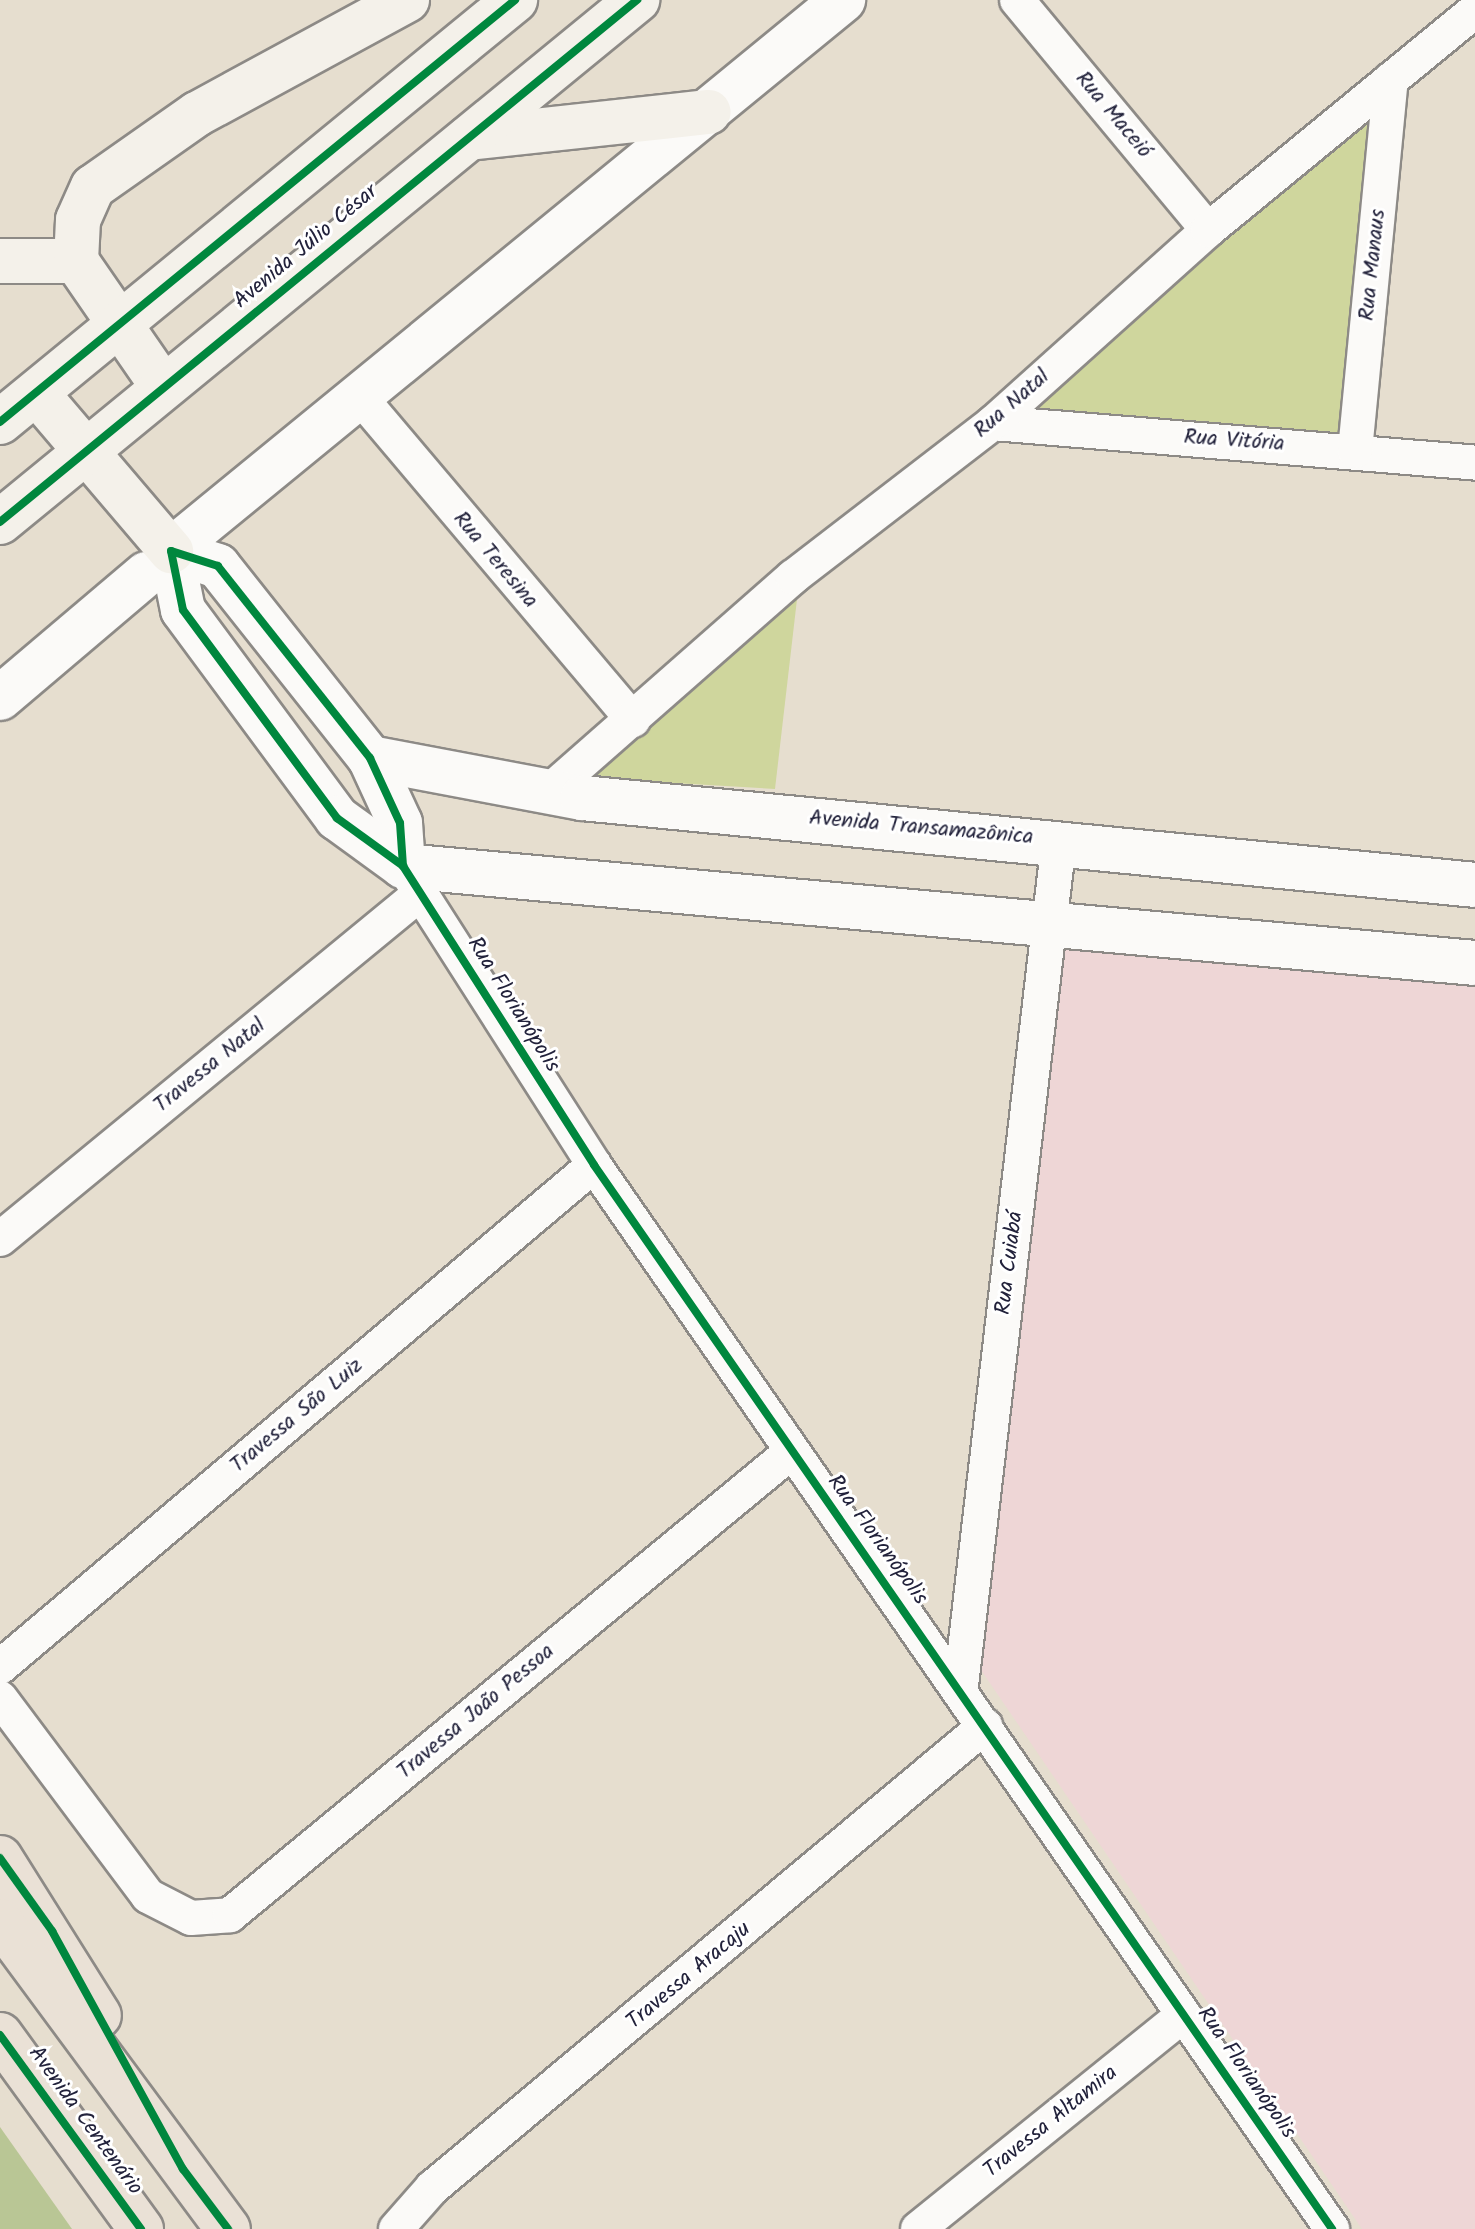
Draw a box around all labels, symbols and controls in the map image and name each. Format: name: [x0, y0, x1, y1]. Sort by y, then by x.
street label: Rua Maceió: [1069, 66, 1157, 164]
street label: Avenida Júlio César: [229, 179, 383, 315]
street label: Rua Manaus: [1354, 208, 1392, 322]
street label: Rua Natal: [969, 364, 1055, 444]
street label: Rua Vitória: [1183, 424, 1285, 458]
street label: Rua Teresina: [447, 506, 543, 614]
street label: Avenida Transamazônica: [808, 805, 1034, 851]
street label: Rua Florianópolis: [461, 933, 565, 1077]
street label: Travessa Natal: [149, 1013, 271, 1119]
street label: Rua Cuiabá: [991, 1210, 1029, 1316]
street label: Travessa São Luiz: [225, 1353, 369, 1479]
street label: Rua Florianópolis: [821, 1470, 933, 1610]
street label: Travessa João Pessoa: [392, 1639, 560, 1785]
street label: Travessa Aracaju: [622, 1916, 756, 2036]
street label: Rua Florianópolis: [1191, 2002, 1301, 2144]
street label: Avenida Centenário: [22, 2041, 148, 2201]
street label: Travessa Altamira: [979, 2060, 1123, 2184]

